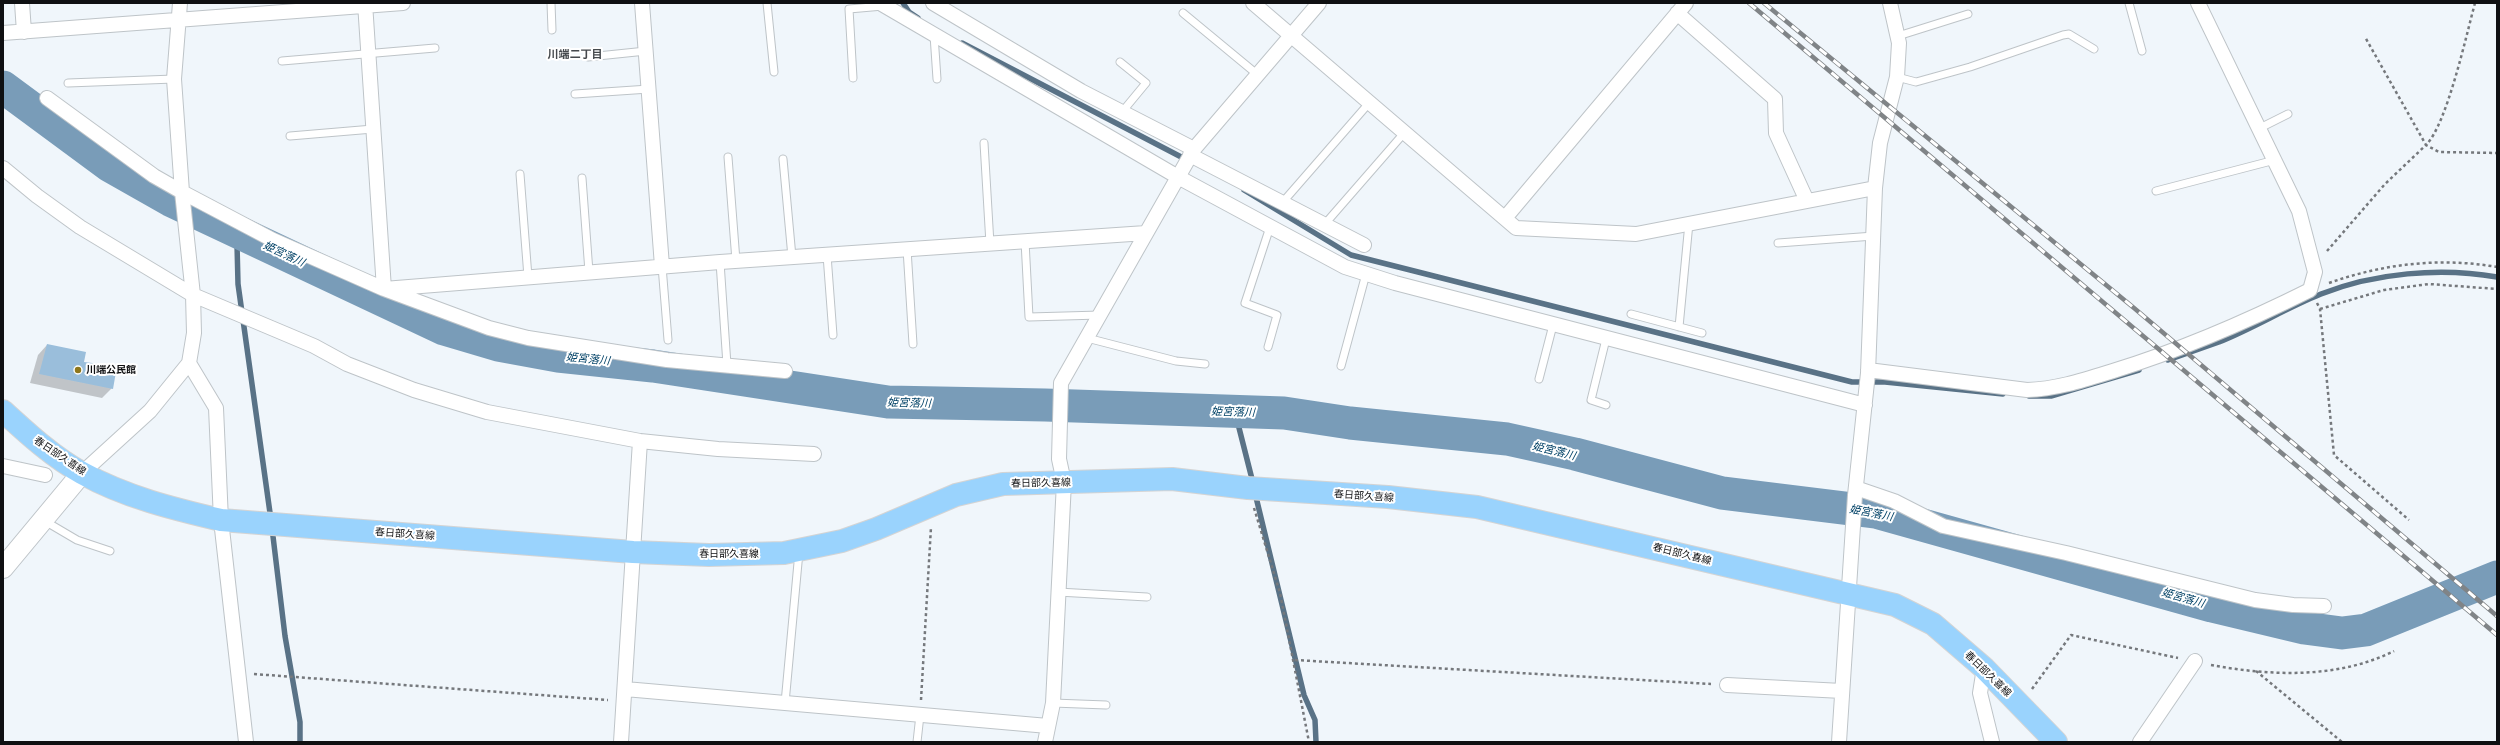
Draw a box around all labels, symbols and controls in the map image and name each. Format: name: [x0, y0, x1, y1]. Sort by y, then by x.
district label: 川端二丁目: [548, 48, 602, 62]
water label: 姫宮落川: [261, 239, 307, 269]
water label: 姫宮落川: [565, 350, 611, 368]
place label: 川端公民館: [86, 364, 136, 376]
marker: 川端公民館: [73, 365, 83, 375]
water label: 姫宮落川: [887, 396, 931, 410]
water label: 姫宮落川: [1211, 405, 1255, 419]
street label: 春日部久喜線: [32, 434, 88, 478]
water label: 姫宮落川: [1531, 439, 1577, 463]
street label: 春日部久喜線: [1011, 476, 1071, 490]
street label: 春日部久喜線: [1334, 488, 1394, 504]
water label: 姫宮落川: [1848, 502, 1894, 524]
street label: 春日部久喜線: [375, 526, 435, 542]
street label: 春日部久喜線: [1651, 541, 1713, 567]
street label: 春日部久喜線: [699, 548, 759, 560]
water label: 姫宮落川: [2160, 586, 2206, 610]
street label: 春日部久喜線: [1962, 649, 2014, 699]

